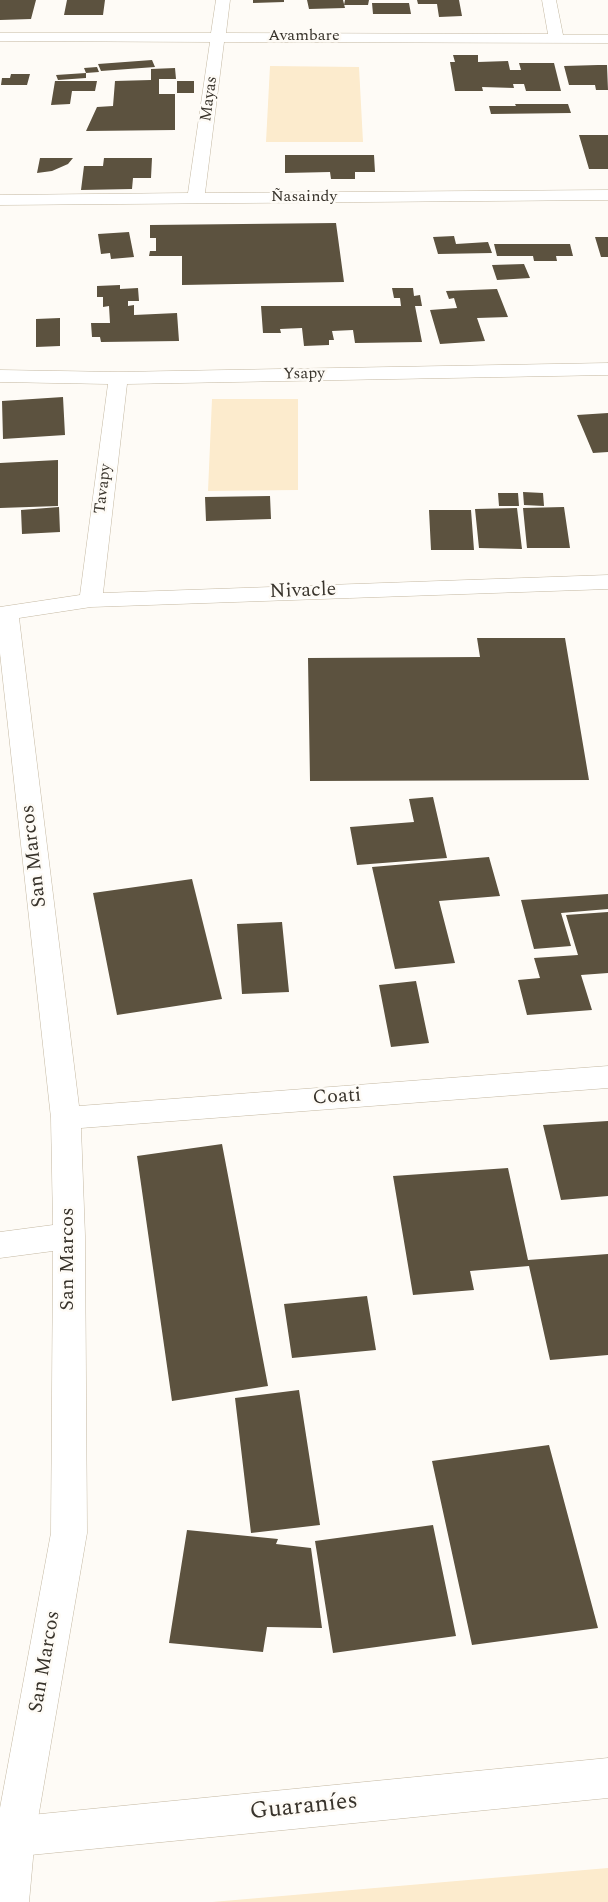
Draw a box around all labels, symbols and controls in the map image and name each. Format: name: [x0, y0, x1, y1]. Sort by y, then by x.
street label: Avambare: [268, 27, 340, 47]
street label: Mayas: [197, 75, 223, 123]
street label: Ñasaindy: [271, 188, 337, 208]
street label: Ysapy: [283, 365, 325, 385]
street label: Tavapy: [91, 463, 117, 515]
street label: Nivacle: [269, 579, 337, 605]
street label: San Marcos: [17, 803, 53, 909]
street label: Coati: [312, 1084, 362, 1112]
street label: San Marcos: [57, 1207, 81, 1311]
street label: San Marcos: [25, 1609, 67, 1715]
street label: Guaraníes: [249, 1788, 359, 1828]

